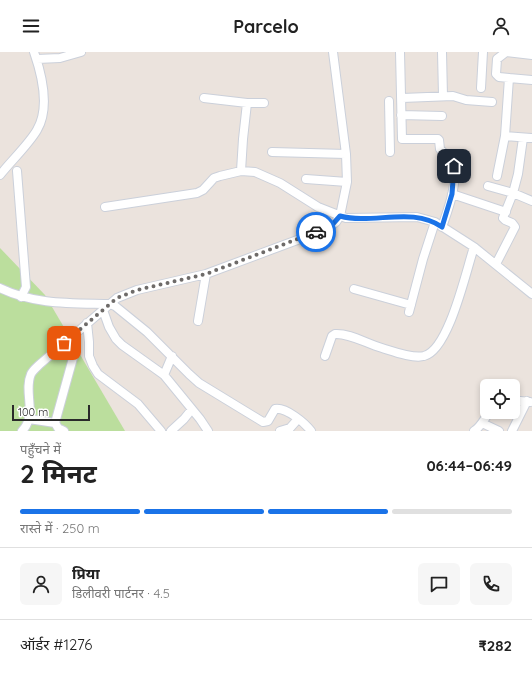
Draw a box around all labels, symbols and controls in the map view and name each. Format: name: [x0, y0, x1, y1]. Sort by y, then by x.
icon: menu: [20, 15, 42, 37]
text: Parcelo: [233, 15, 299, 38]
icon: person: [490, 15, 512, 37]
pin: [437, 149, 471, 183]
icon: home: [443, 155, 465, 177]
courier: [296, 212, 336, 252]
icon: car: [305, 221, 327, 243]
pin: [47, 326, 81, 360]
icon: bag: [53, 332, 75, 354]
map controls: [480, 379, 520, 419]
button: locate: [480, 379, 520, 419]
scale bar: [12, 403, 90, 422]
text: 100 m: [18, 405, 48, 419]
text: पहुँचने में: [20, 441, 61, 457]
text: 06:44–06:49: [426, 456, 512, 475]
text: 2 मिनट: [20, 457, 97, 490]
text: रास्ते में · 250 m: [20, 520, 100, 536]
button: person: [20, 563, 62, 605]
button: chat: [418, 563, 460, 605]
button: phone: [470, 563, 512, 605]
text: प्रिया: [72, 564, 100, 583]
text: डिलीवरी पार्टनर · 4.5: [72, 585, 170, 601]
text: ऑर्डर #1276: [20, 635, 92, 654]
text: ₹282: [478, 636, 512, 655]

